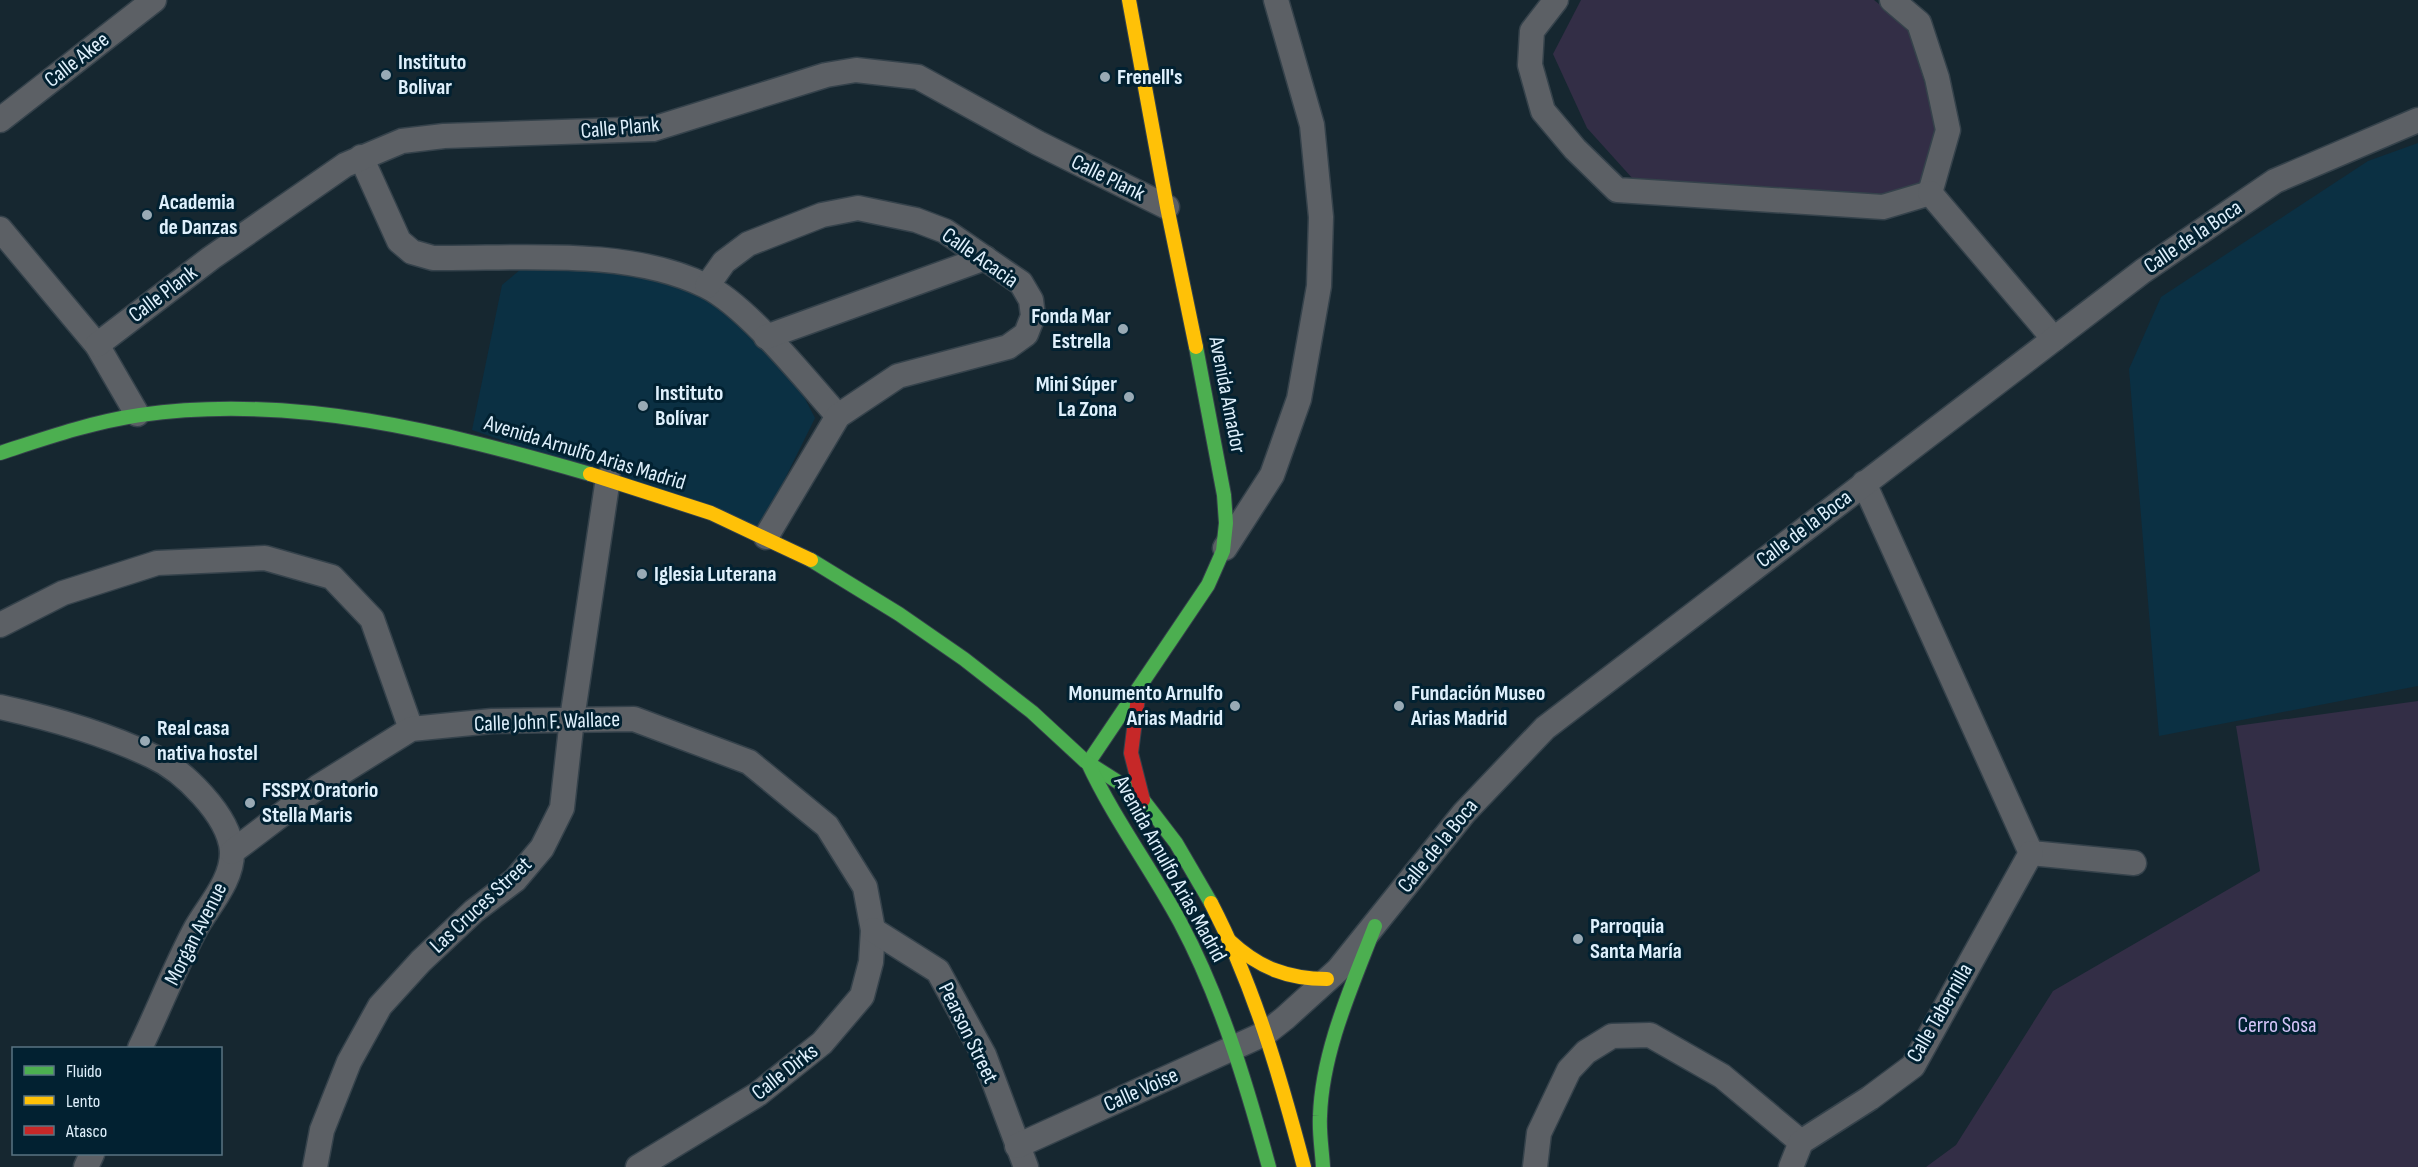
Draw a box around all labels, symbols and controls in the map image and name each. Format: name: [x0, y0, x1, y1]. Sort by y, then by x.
street label: Calle Akee: [39, 26, 115, 94]
place label: Instituto Bolivar: [398, 49, 466, 101]
place label: Frenell's: [1117, 64, 1182, 91]
marker: Instituto Bolivar: [379, 68, 393, 82]
marker: Frenell's: [1098, 70, 1112, 84]
street label: Calle Plank: [579, 111, 661, 145]
street label: Calle Plank: [1067, 149, 1150, 208]
place label: Academia de Danzas: [158, 189, 237, 241]
street label: Calle de la Boca: [2139, 194, 2247, 280]
marker: Academia de Danzas: [140, 208, 154, 222]
street label: Calle Acacia: [936, 222, 1024, 294]
street label: Calle Plank: [123, 259, 203, 329]
place label: Fonda Mar Estrella: [1031, 303, 1111, 355]
marker: Fonda Mar Estrella: [1116, 322, 1130, 336]
street label: Avenida Amador: [1202, 334, 1252, 456]
place label: Mini Súper La Zona: [1036, 371, 1117, 423]
place label: Instituto Bolívar: [655, 380, 723, 432]
marker: Mini Súper La Zona: [1122, 390, 1136, 404]
marker: Instituto Bolívar: [636, 399, 650, 413]
street label: Avenida Arnulfo Arias Madrid: [480, 409, 689, 496]
street label: Calle de la Boca: [1751, 484, 1857, 574]
place label: Iglesia Luterana: [654, 561, 776, 588]
marker: Iglesia Luterana: [635, 567, 649, 581]
place label: Monumento Arnulfo Arias Madrid: [1069, 680, 1223, 732]
place label: Fundación Museo Arias Madrid: [1410, 680, 1545, 732]
marker: Monumento Arnulfo Arias Madrid: [1228, 699, 1242, 713]
marker: Fundación Museo Arias Madrid: [1392, 699, 1406, 713]
street label: Calle John F. Wallace: [473, 706, 621, 738]
place label: Real casa nativa hostel: [157, 715, 258, 767]
marker: Real casa nativa hostel: [138, 734, 152, 748]
street label: Avenida Arnulfo Arias Madrid: [1107, 770, 1232, 967]
place label: FSSPX Oratorio Stella Maris: [262, 777, 378, 829]
street label: Calle de la Boca: [1392, 794, 1484, 898]
marker: FSSPX Oratorio Stella Maris: [243, 796, 257, 810]
street label: Las Cruces Street: [424, 851, 538, 959]
street label: Morgan Avenue: [159, 878, 233, 990]
place label: Parroquia Santa María: [1590, 913, 1682, 965]
marker: Parroquia Santa María: [1571, 932, 1585, 946]
street label: Calle Tabernilla: [1901, 959, 1979, 1067]
street label: Pearson Street: [932, 978, 1004, 1088]
park label: Cerro Sosa: [2237, 1012, 2317, 1039]
street label: Calle Dirks: [747, 1038, 824, 1106]
legend: [12, 1047, 222, 1155]
text: Fluido: [66, 1061, 102, 1082]
street label: Calle Voise: [1100, 1062, 1182, 1118]
text: Lento: [66, 1091, 100, 1112]
text: Atasco: [65, 1121, 107, 1142]

